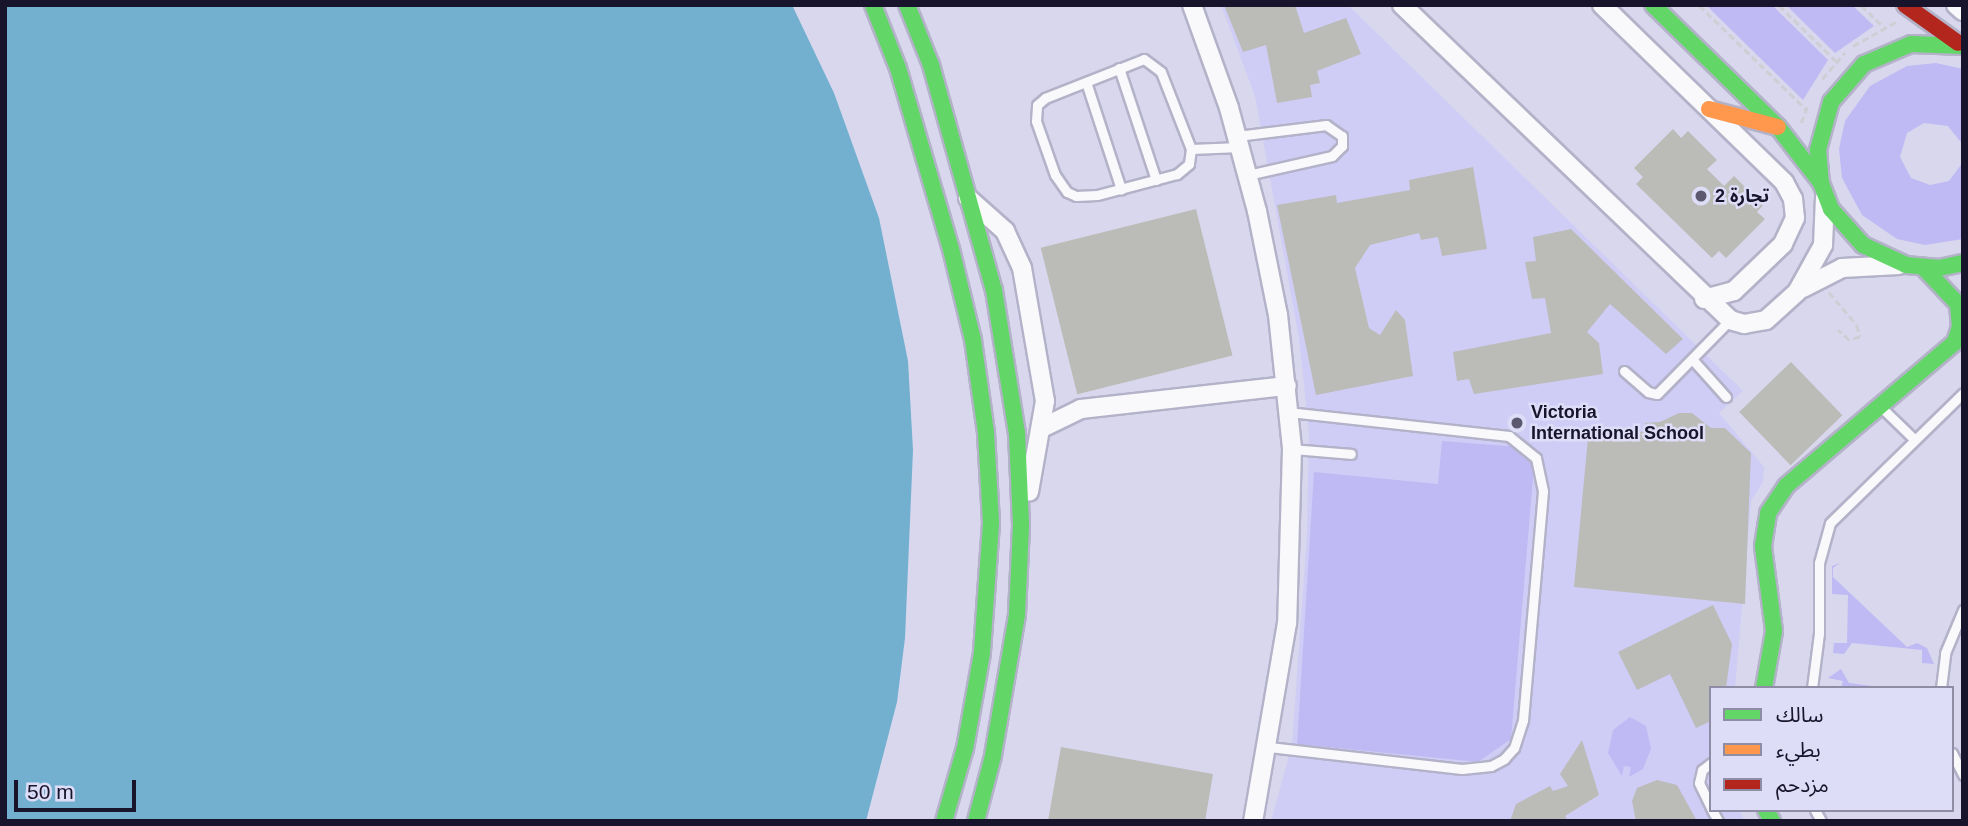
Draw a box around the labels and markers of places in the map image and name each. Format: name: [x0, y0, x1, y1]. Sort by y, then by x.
place label: تجارة 2: [1715, 185, 1769, 207]
marker: تجارة 2: [1693, 188, 1709, 204]
place label: Victoria International School: [1531, 402, 1704, 444]
marker: Victoria International School: [1509, 415, 1525, 431]

